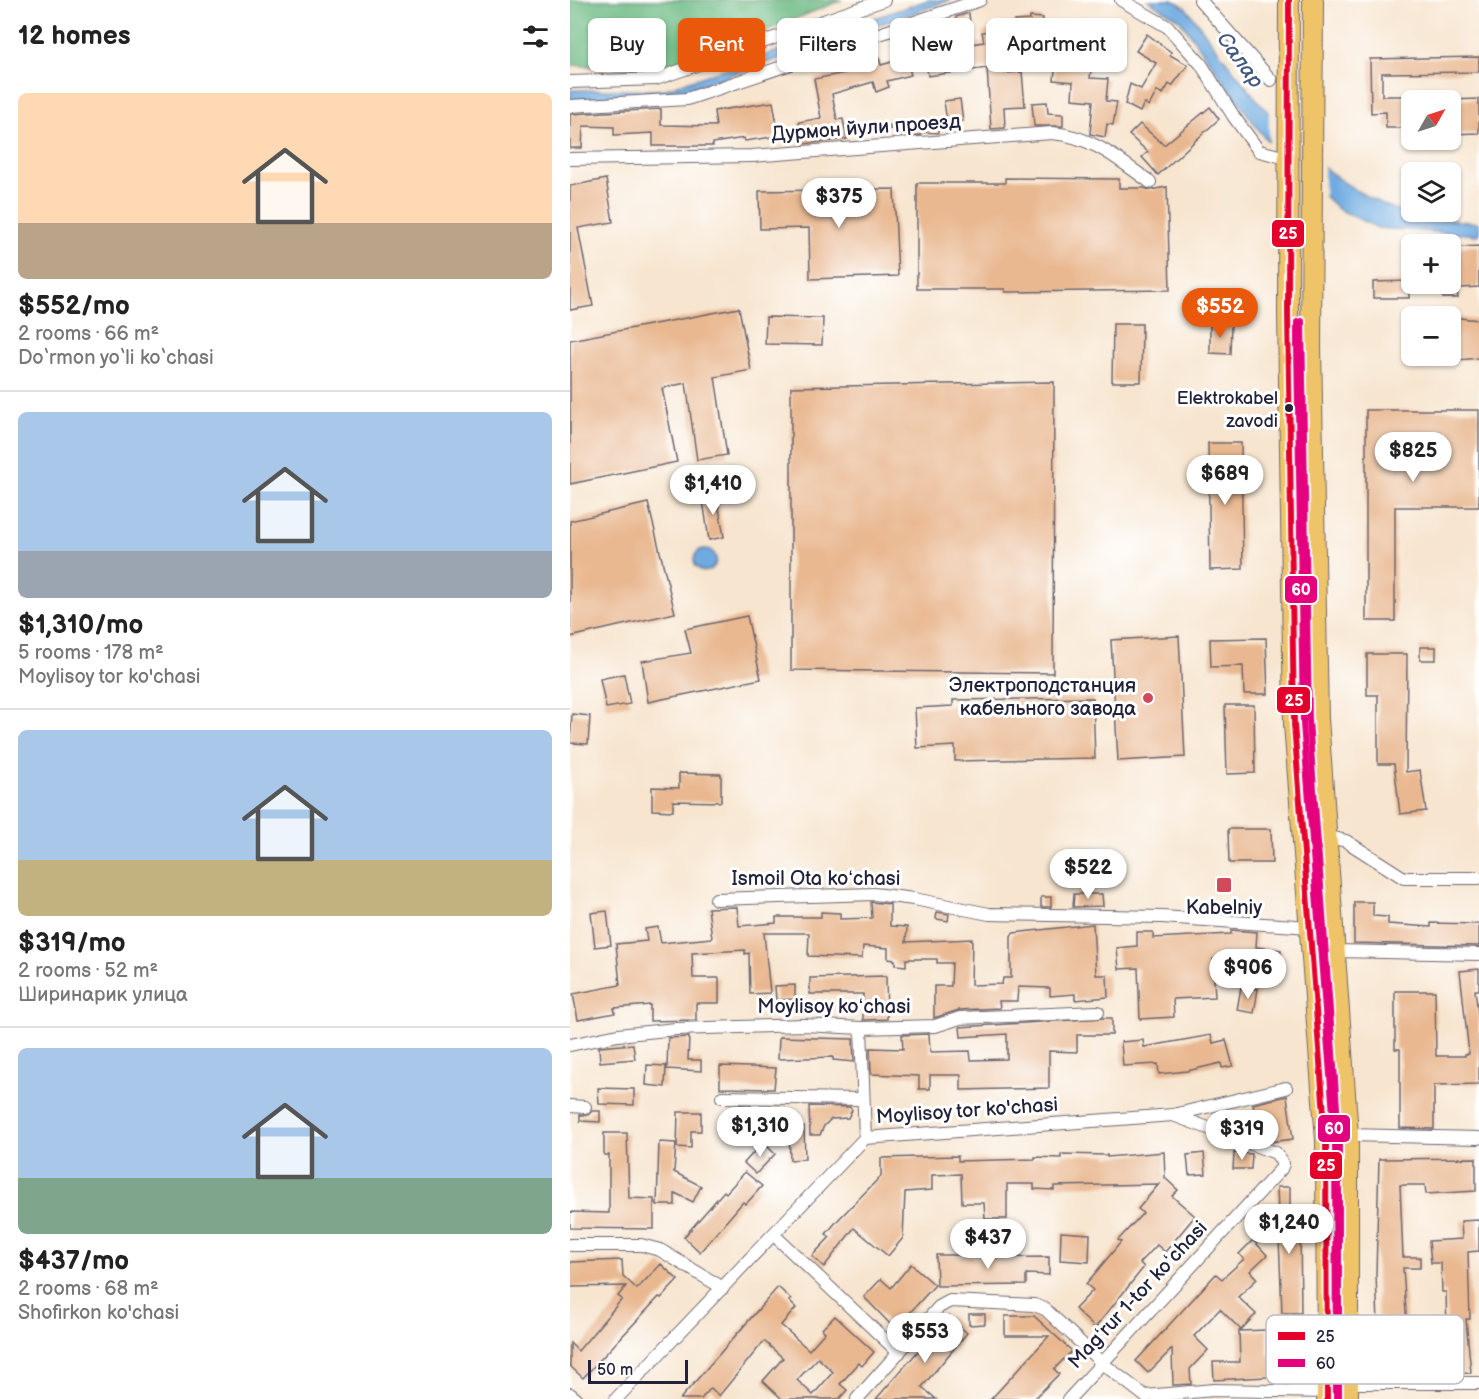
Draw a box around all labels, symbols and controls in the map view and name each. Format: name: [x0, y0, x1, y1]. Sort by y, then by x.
chip: Buy: [588, 18, 666, 72]
chip: Rent: [678, 18, 765, 72]
chip: Filters: [777, 18, 878, 72]
chip: New: [890, 18, 974, 72]
chip: Apartment: [986, 18, 1127, 72]
icon: filters: [519, 20, 552, 53]
text: 12 homes: [18, 21, 130, 52]
water label: Салар: [1211, 27, 1269, 93]
north arrow: [1401, 90, 1461, 150]
map controls: [1401, 90, 1461, 366]
street label: Дурмон йули проезд: [771, 109, 961, 147]
icon: home: [231, 132, 339, 240]
button: layers: [1401, 162, 1461, 222]
pin: $375: [803, 178, 875, 229]
text: $375: [815, 185, 863, 209]
line badge: 25: [1271, 219, 1305, 248]
text: 25: [1279, 225, 1297, 244]
button: +: [1401, 234, 1461, 294]
pin: $552: [1184, 288, 1256, 339]
text: $552/mo: [18, 291, 130, 322]
text: $552: [1196, 295, 1244, 319]
button: −: [1401, 306, 1461, 366]
text: 2 rooms · 66 m²: [18, 322, 159, 346]
text: Do‘rmon yo‘li ko‘chasi: [18, 346, 214, 370]
place label: Elektrokabel zavodi: [1177, 388, 1278, 432]
marker: Elektrokabel zavodi: [1283, 402, 1295, 414]
pin: $825: [1377, 432, 1449, 483]
text: $825: [1389, 439, 1437, 463]
icon: home: [231, 451, 339, 559]
pin: $689: [1189, 455, 1261, 506]
text: $689: [1200, 462, 1250, 486]
pin: $1,410: [664, 465, 762, 516]
text: $1,410: [684, 472, 742, 496]
line badge: 60: [1284, 575, 1318, 604]
text: 60: [1291, 581, 1311, 600]
text: $1,310/mo: [18, 610, 143, 641]
text: 5 rooms · 178 m²: [18, 641, 164, 665]
text: Moylisoy tor ko'chasi: [18, 665, 201, 689]
place label: Электроподстанция кабельного завода: [949, 674, 1136, 721]
line badge: 25: [1276, 686, 1311, 714]
marker: Электроподстанция кабельного завода: [1141, 691, 1155, 705]
text: 25: [1285, 692, 1303, 711]
icon: home: [231, 769, 339, 877]
pin: $522: [1052, 849, 1124, 900]
text: $522: [1064, 856, 1112, 880]
street label: Ismoil Ota koʻchasi: [732, 867, 900, 891]
marker: Kabelniy: [1215, 876, 1233, 894]
place label: Kabelniy: [1186, 896, 1262, 920]
text: $319/mo: [18, 928, 126, 959]
pin: $906: [1212, 949, 1284, 1000]
text: $906: [1223, 956, 1273, 980]
text: 2 rooms · 52 m²: [18, 959, 158, 983]
text: Ширинарик улица: [18, 983, 188, 1007]
street label: Moylisoy koʻchasi: [757, 995, 911, 1019]
icon: home: [231, 1087, 339, 1195]
street label: Moylisoy tor ko'chasi: [875, 1093, 1059, 1129]
pin: $1,310: [711, 1107, 809, 1158]
pin: $319: [1206, 1110, 1278, 1161]
text: $1,310: [731, 1114, 789, 1138]
line badge: 60: [1317, 1114, 1351, 1143]
text: $319: [1220, 1117, 1265, 1141]
text: 60: [1324, 1120, 1344, 1139]
line badge: 25: [1309, 1151, 1343, 1180]
text: 25: [1317, 1157, 1335, 1176]
pin: $1,240: [1240, 1204, 1338, 1255]
text: $1,240: [1258, 1211, 1320, 1235]
street label: Magʻrur 1-tor koʻchasi: [1063, 1216, 1213, 1374]
pin: $437: [952, 1219, 1024, 1270]
text: $437: [964, 1226, 1012, 1250]
text: $437/mo: [18, 1246, 129, 1277]
text: 2 rooms · 68 m²: [18, 1277, 159, 1301]
text: Shofirkon ko'chasi: [18, 1301, 179, 1325]
pin: $553: [889, 1313, 961, 1364]
legend: [1266, 1315, 1464, 1384]
text: $553: [901, 1320, 949, 1344]
text: 25: [1316, 1328, 1335, 1347]
text: 60: [1316, 1355, 1335, 1374]
scale bar: [588, 1357, 688, 1384]
text: 50 m: [597, 1361, 633, 1380]

